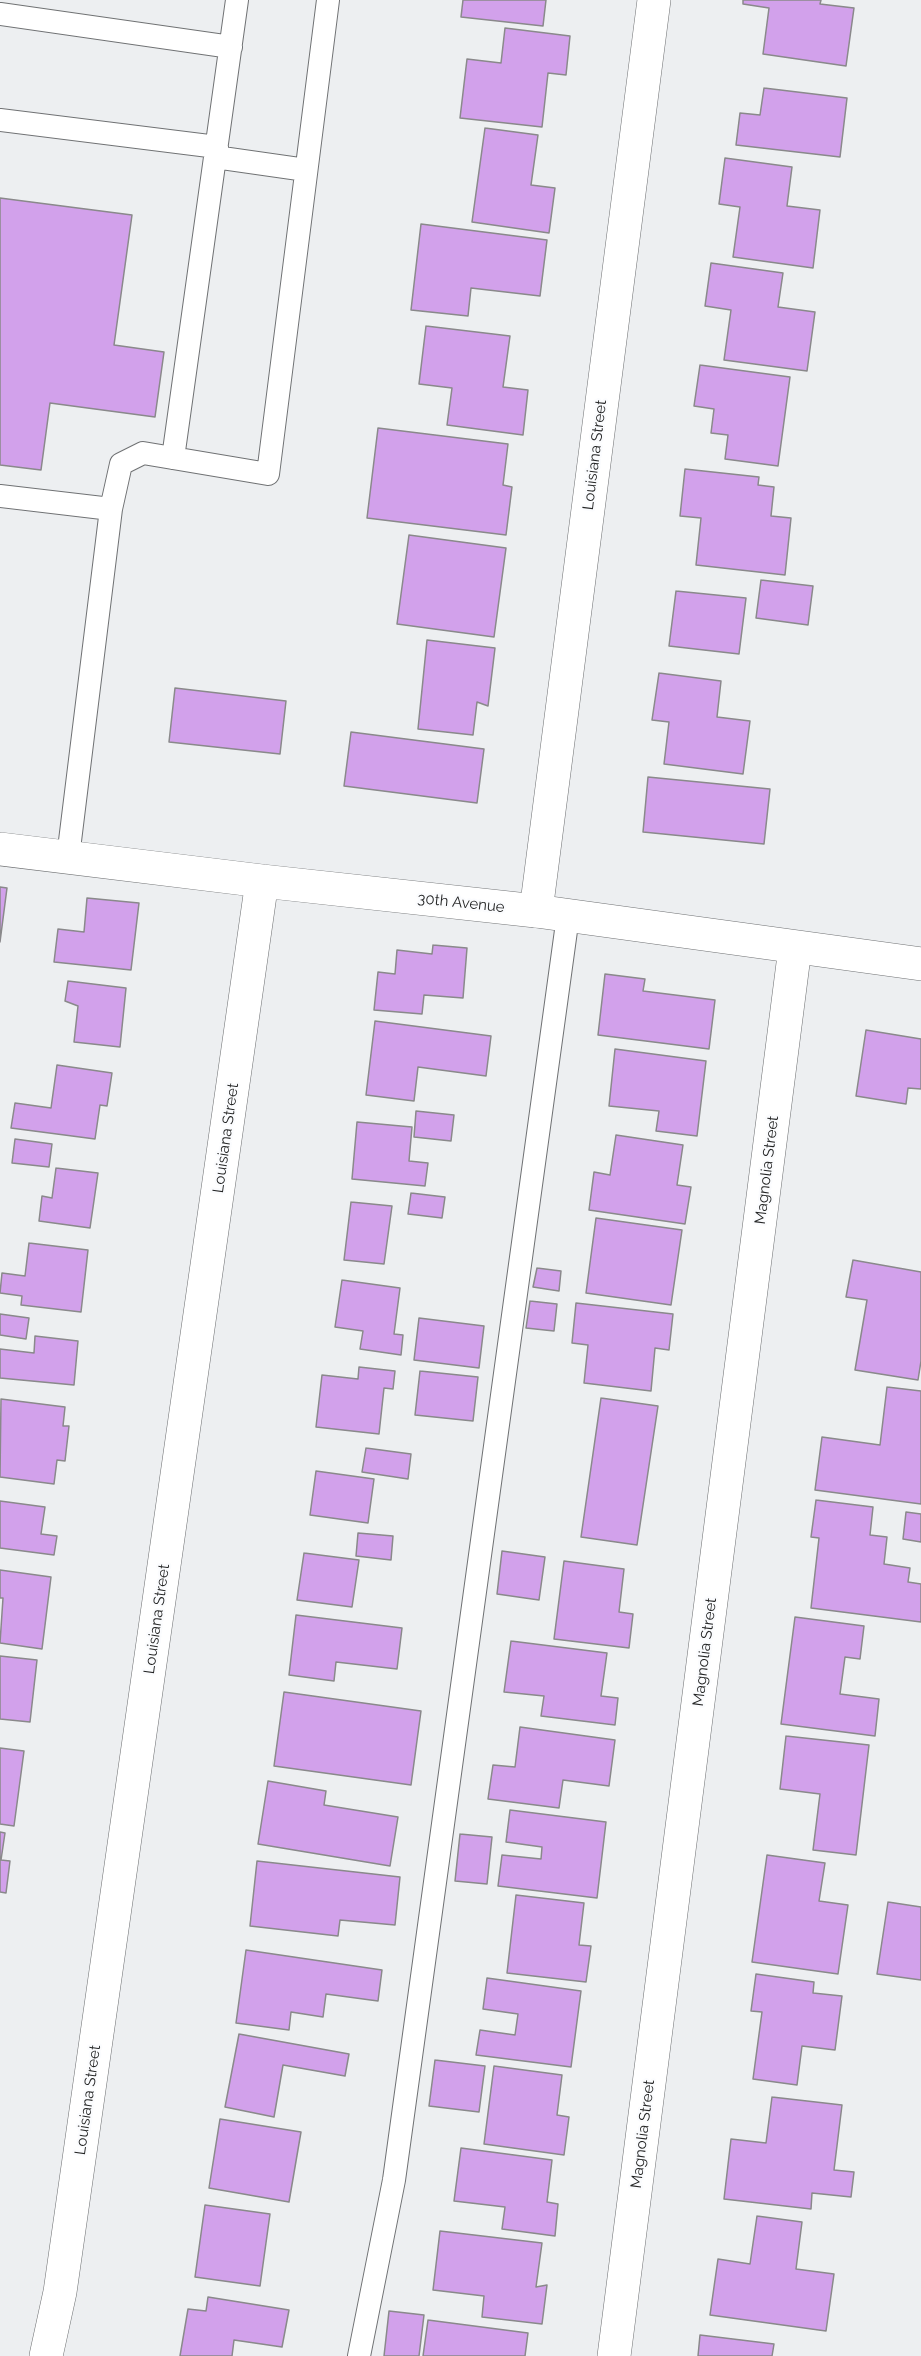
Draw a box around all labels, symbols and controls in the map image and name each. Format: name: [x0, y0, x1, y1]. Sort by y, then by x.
street label: Louisiana Street: [579, 399, 611, 511]
street label: 30th Avenue: [417, 889, 505, 917]
street label: Louisiana Street: [209, 1082, 243, 1194]
street label: Magnolia Street: [751, 1115, 783, 1225]
street label: Louisiana Street: [140, 1563, 174, 1675]
street label: Magnolia Street: [689, 1597, 721, 1707]
street label: Louisiana Street: [71, 2044, 105, 2156]
street label: Magnolia Street: [627, 2079, 659, 2189]

